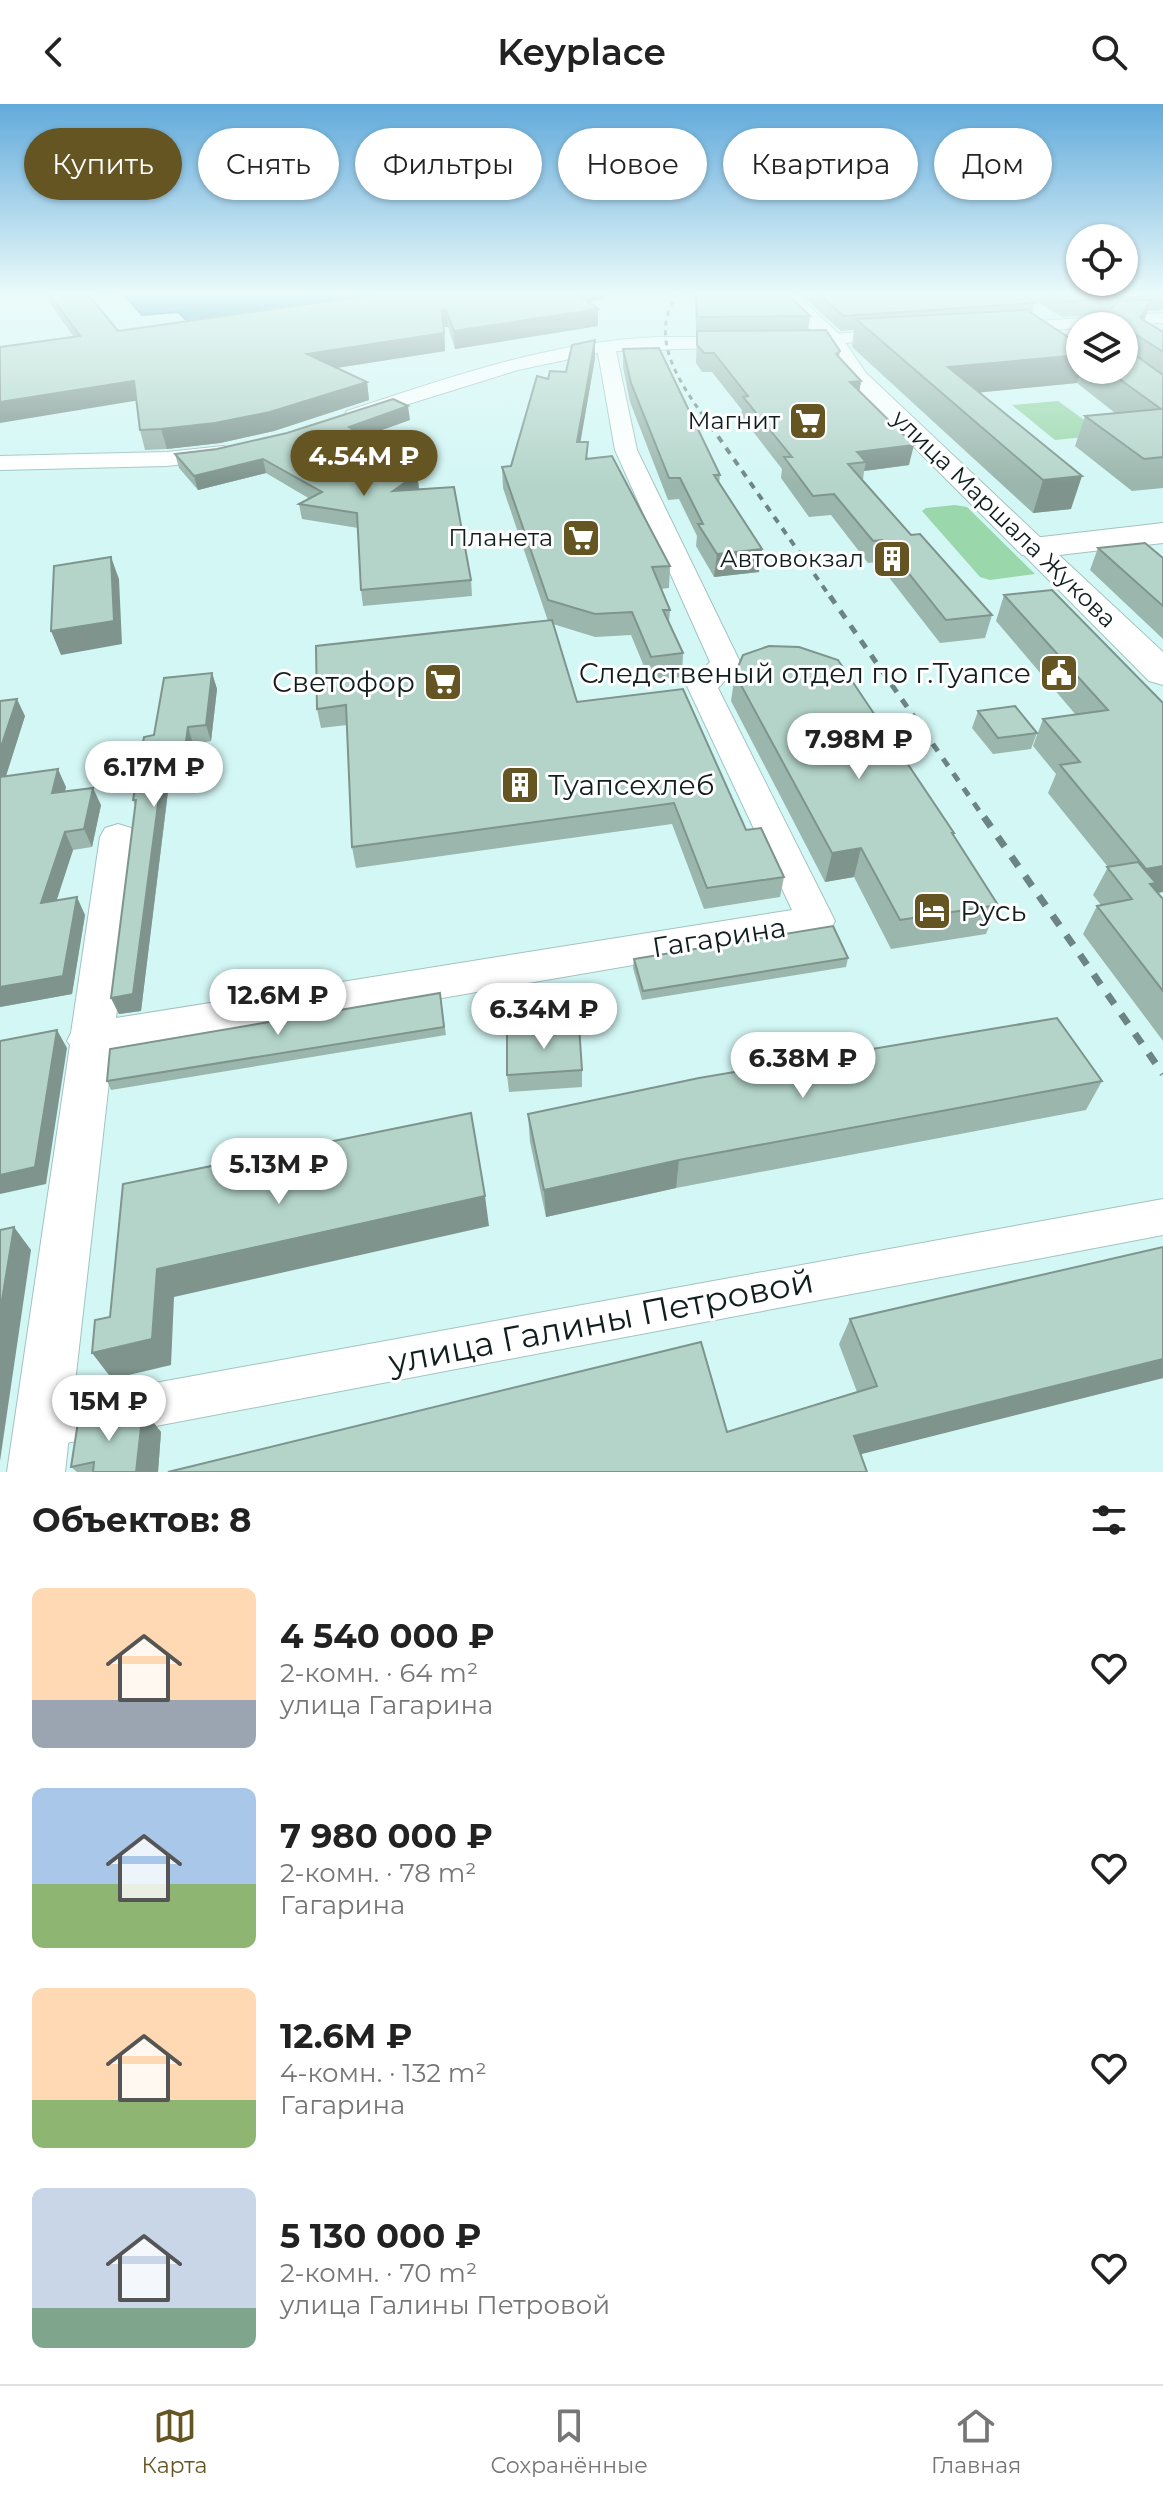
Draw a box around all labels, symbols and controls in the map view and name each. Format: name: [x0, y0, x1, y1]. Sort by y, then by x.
icon: back: [32, 30, 76, 74]
text: Keyplace: [497, 30, 666, 74]
icon: search: [1087, 30, 1131, 74]
chip: Купить: [24, 128, 182, 200]
chip: Снять: [198, 128, 339, 200]
chip: Фильтры: [355, 128, 542, 200]
chip: Новое: [558, 128, 707, 200]
chip: Квартира: [723, 128, 918, 200]
chip: Дом: [934, 128, 1052, 200]
map controls: [1066, 224, 1138, 384]
button: locate: [1066, 224, 1138, 296]
button: layers: [1066, 312, 1138, 384]
supermarket icon: Магнит: [787, 400, 829, 442]
street label: улица Маршала Жукова: [885, 403, 1123, 634]
place label: Магнит: [687, 406, 781, 435]
pin: 4.54M ₽: [290, 430, 438, 498]
text: 4.54M ₽: [309, 440, 420, 472]
supermarket icon: Планета: [560, 517, 602, 559]
place label: Планета: [448, 523, 553, 552]
building icon: Автовокзал: [871, 538, 913, 580]
place label: Автовокзал: [720, 544, 864, 573]
public building icon: Следственый отдел по г.Туапсе: [1038, 652, 1080, 694]
place label: Следственый отдел по г.Туапсе: [579, 656, 1031, 690]
supermarket icon: Светофор: [422, 661, 464, 703]
place label: Светофор: [272, 665, 415, 699]
pin: 7.98M ₽: [785, 713, 933, 781]
text: 7.98M ₽: [805, 723, 913, 755]
pin: 6.17M ₽: [80, 741, 228, 809]
text: 6.17M ₽: [103, 751, 205, 783]
building icon: Туапсехлеб: [499, 764, 541, 806]
place label: Туапсехлеб: [548, 768, 714, 802]
hotel icon: Русь: [911, 890, 953, 932]
place label: Русь: [960, 894, 1026, 928]
street label: Гагарина: [650, 910, 788, 964]
pin: 12.6M ₽: [204, 969, 352, 1037]
text: 12.6M ₽: [227, 979, 329, 1011]
pin: 6.34M ₽: [470, 983, 618, 1051]
text: 6.34M ₽: [489, 993, 599, 1025]
pin: 6.38M ₽: [729, 1032, 877, 1100]
text: 6.38M ₽: [749, 1042, 857, 1074]
pin: 5.13M ₽: [205, 1138, 353, 1206]
text: 5.13M ₽: [229, 1148, 329, 1180]
street label: улица Галины Петровой: [384, 1259, 817, 1383]
pin: 15M ₽: [53, 1375, 165, 1443]
text: 15M ₽: [70, 1385, 148, 1417]
icon: filters: [1087, 1498, 1131, 1542]
text: Объектов: 8: [32, 1499, 251, 1541]
text: 4 540 000 ₽: [280, 1615, 495, 1657]
icon: home: [96, 1620, 192, 1716]
icon: heart: [1087, 1646, 1131, 1690]
text: 2-комн. · 64 m²: [280, 1657, 478, 1689]
text: улица Гагарина: [280, 1689, 493, 1721]
text: 7 980 000 ₽: [280, 1815, 493, 1857]
icon: home: [96, 1820, 192, 1916]
icon: heart: [1087, 1846, 1131, 1890]
text: 2-комн. · 78 m²: [280, 1857, 476, 1889]
text: Гагарина: [280, 1889, 405, 1921]
text: 12.6M ₽: [280, 2015, 412, 2057]
icon: home: [96, 2020, 192, 2116]
icon: heart: [1087, 2046, 1131, 2090]
text: 4-комн. · 132 m²: [280, 2057, 487, 2089]
text: Гагарина: [280, 2089, 405, 2121]
text: 5 130 000 ₽: [280, 2215, 481, 2257]
icon: home: [96, 2220, 192, 2316]
icon: heart: [1087, 2246, 1131, 2290]
text: 2-комн. · 70 m²: [280, 2257, 477, 2289]
text: улица Галины Петровой: [280, 2289, 610, 2321]
tab: Карта: [142, 2404, 207, 2479]
tab: Сохранённые: [491, 2404, 648, 2479]
tab: Главная: [931, 2404, 1021, 2479]

